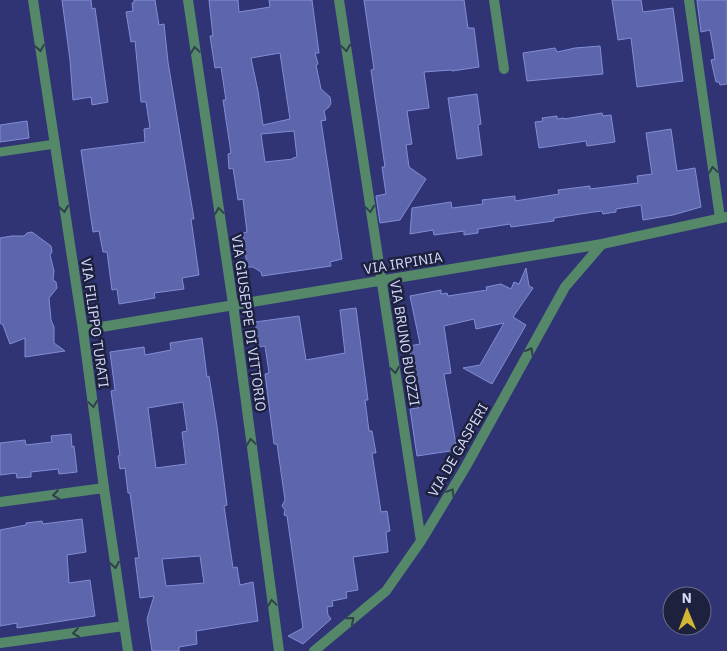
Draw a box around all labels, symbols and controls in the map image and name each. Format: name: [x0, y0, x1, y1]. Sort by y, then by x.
one-way arrow: [341, 44, 351, 53]
one-way arrow: [34, 45, 45, 53]
one-way arrow: [191, 46, 201, 55]
one-way arrow: [708, 166, 719, 174]
one-way arrow: [59, 205, 69, 213]
one-way arrow: [365, 205, 375, 213]
one-way arrow: [214, 207, 225, 215]
street label: VIA GIUSEPPE DI VITTORIO: [228, 233, 270, 413]
street label: VIA IRPINIA: [362, 248, 444, 278]
street label: VIA FILIPPO TURATI: [77, 257, 113, 389]
street label: VIA BRUNO BUOZZI: [386, 279, 424, 407]
one-way arrow: [524, 347, 534, 356]
one-way arrow: [389, 365, 399, 374]
street label: VIA DE GASPERI: [424, 400, 492, 500]
one-way arrow: [87, 401, 98, 409]
one-way arrow: [246, 437, 257, 445]
one-way arrow: [51, 489, 59, 500]
one-way arrow: [444, 489, 454, 498]
one-way arrow: [110, 561, 120, 570]
north arrow: [662, 586, 712, 636]
text: N: [682, 589, 692, 607]
one-way arrow: [267, 598, 278, 606]
one-way arrow: [346, 616, 355, 625]
one-way arrow: [72, 627, 80, 638]

